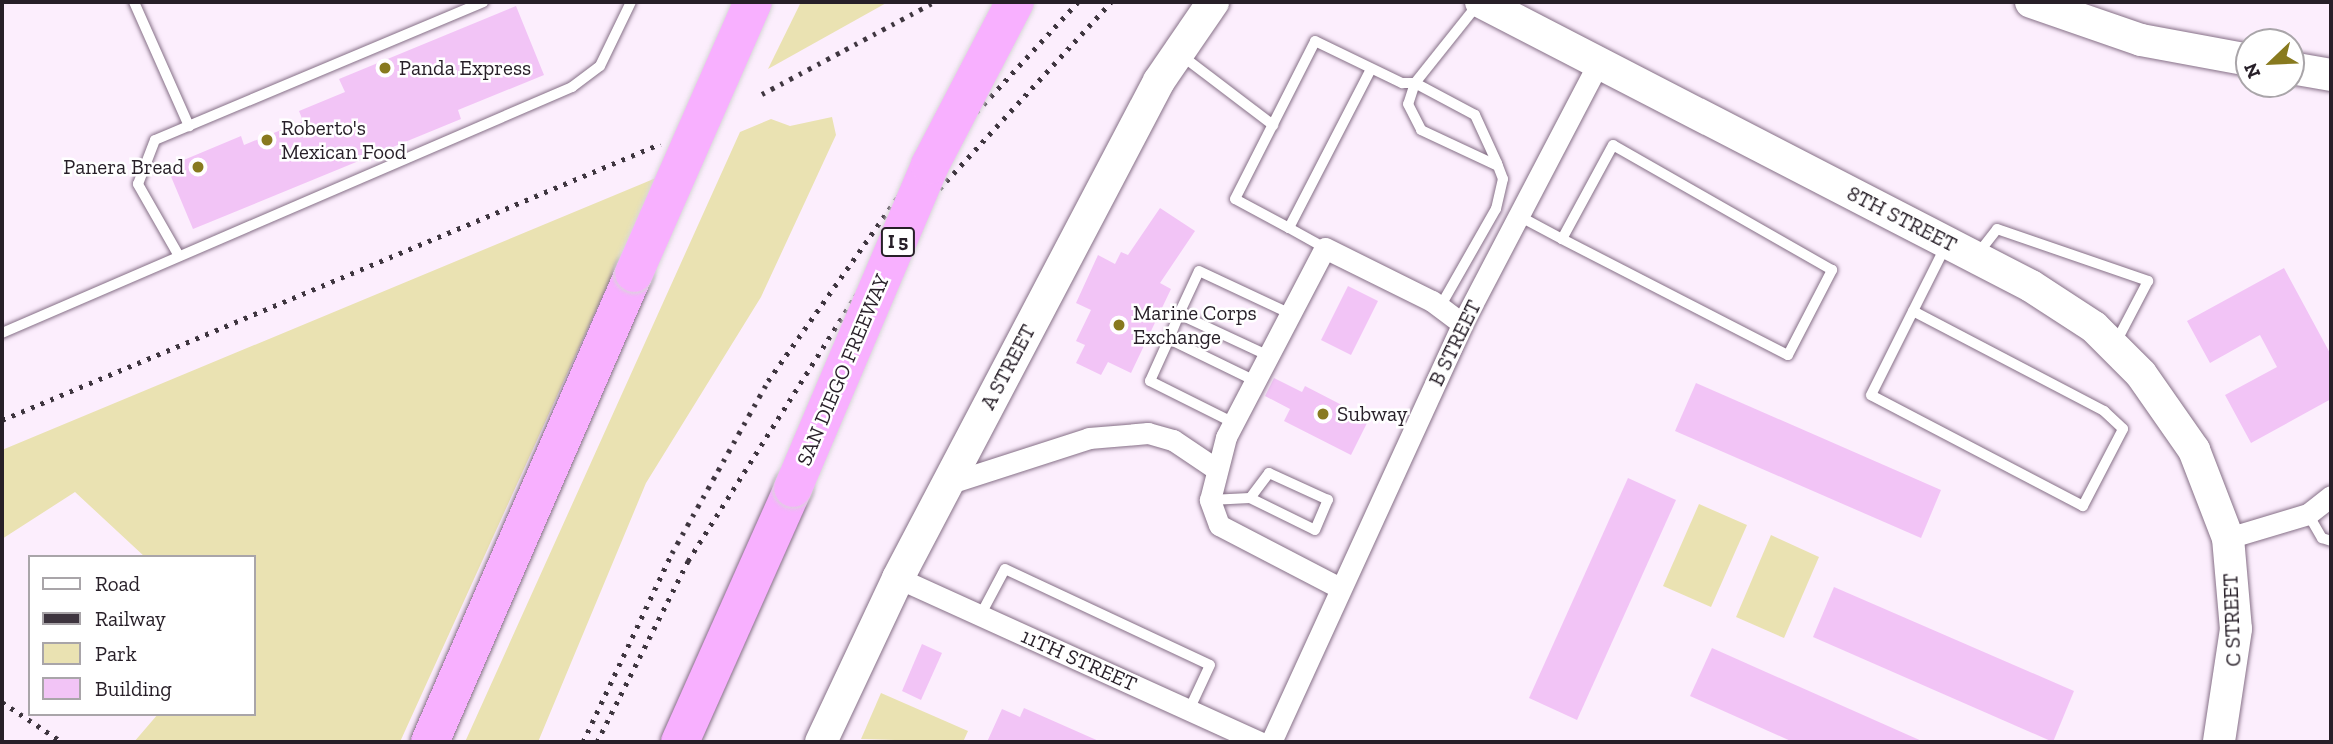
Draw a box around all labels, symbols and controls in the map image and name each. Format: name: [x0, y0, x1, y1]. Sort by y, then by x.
north arrow: [2235, 28, 2305, 98]
place label: Panda Express: [399, 55, 531, 81]
text: N: [2239, 59, 2265, 82]
marker: Panda Express: [377, 60, 393, 76]
place label: Roberto's Mexican Food: [281, 115, 406, 165]
marker: Roberto's Mexican Food: [259, 132, 275, 148]
place label: Panera Bread: [63, 154, 184, 180]
marker: Panera Bread: [190, 159, 206, 175]
street label: 8TH STREET: [1843, 181, 1961, 257]
road number: I 5: [880, 226, 916, 258]
street label: SAN DIEGO FREEWAY: [791, 270, 895, 470]
street label: B STREET: [1423, 296, 1487, 390]
place label: Marine Corps Exchange: [1133, 300, 1257, 350]
marker: Marine Corps Exchange: [1111, 317, 1127, 333]
street label: A STREET: [975, 320, 1041, 414]
place label: Subway: [1337, 401, 1408, 427]
marker: Subway: [1315, 406, 1331, 422]
legend: [28, 555, 256, 716]
text: Road: [95, 571, 140, 596]
street label: C STREET: [2218, 573, 2246, 667]
text: Railway: [95, 606, 166, 631]
street label: 11TH STREET: [1017, 623, 1141, 697]
text: Park: [95, 641, 137, 666]
text: Building: [95, 676, 172, 701]

